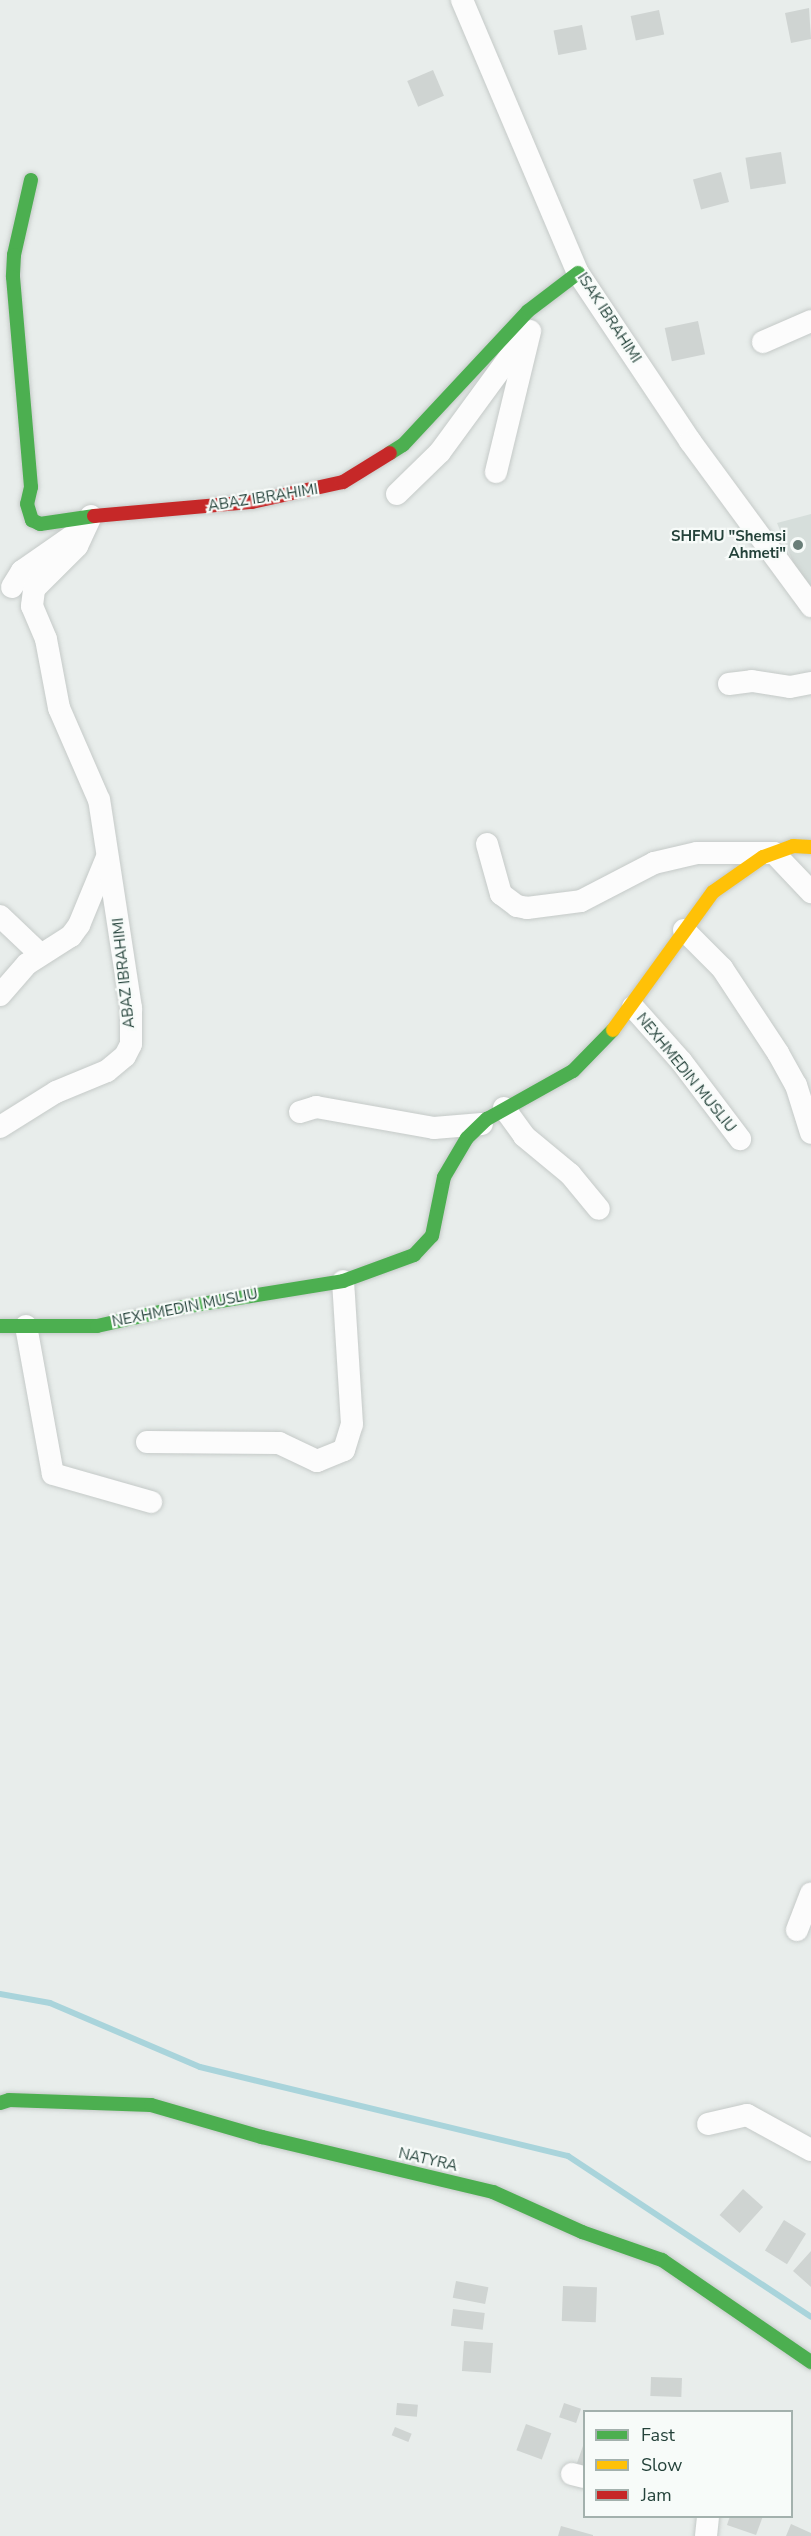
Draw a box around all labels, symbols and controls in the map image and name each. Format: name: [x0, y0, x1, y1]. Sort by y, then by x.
street label: ISAK IBRAHIMI: [573, 270, 645, 366]
street label: ABAZ IBRAHIMI: [207, 480, 319, 516]
place label: SHFMU "Shemsi Ahmeti": [671, 527, 786, 562]
marker: SHFMU "Shemsi Ahmeti": [791, 538, 805, 552]
street label: ABAZ IBRAHIMI: [109, 917, 139, 1029]
street label: NEXHMEDIN MUSLIU: [632, 1010, 740, 1136]
street label: NEXHMEDIN MUSLIU: [111, 1285, 259, 1331]
street label: NATYRA: [397, 2144, 459, 2176]
legend: [583, 2410, 793, 2518]
text: Fast: [641, 2423, 675, 2447]
text: Slow: [641, 2453, 682, 2477]
text: Jam: [641, 2483, 672, 2507]

